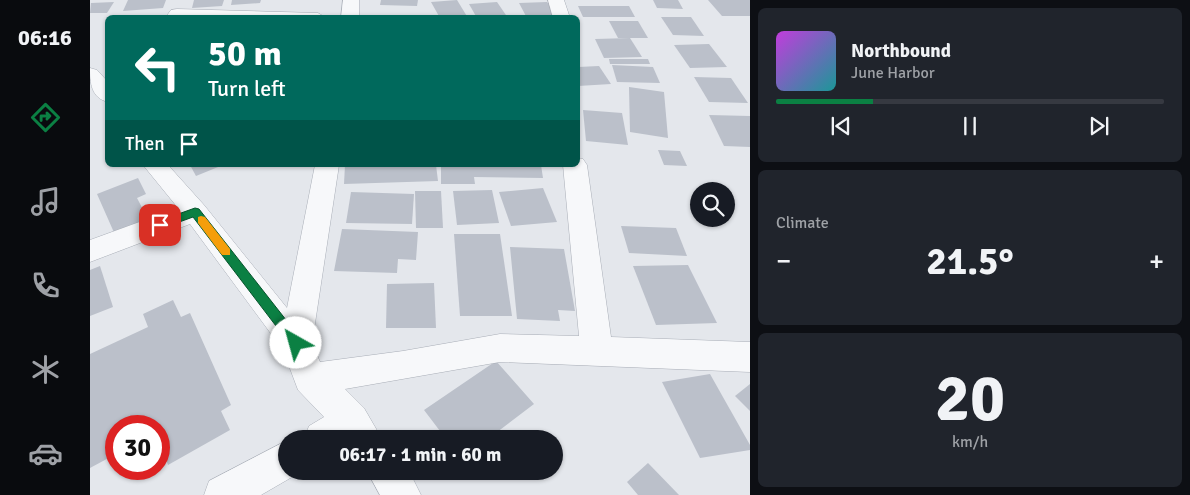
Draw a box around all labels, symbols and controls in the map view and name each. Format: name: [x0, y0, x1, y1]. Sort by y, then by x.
text: 06:16: [18, 24, 72, 51]
text: 50 m: [208, 32, 282, 75]
icon: left: [125, 35, 190, 100]
text: Northbound: [851, 39, 951, 63]
text: June Harbor: [851, 63, 935, 83]
text: Turn left: [208, 75, 286, 102]
icon: directions: [28, 100, 63, 135]
icon: previous: [827, 112, 855, 140]
icon: pause: [956, 112, 984, 140]
icon: next: [1085, 112, 1113, 140]
icon: arrive: [175, 130, 203, 158]
text: Then: [125, 132, 165, 156]
map controls: [690, 182, 735, 227]
button: search: [690, 182, 735, 227]
icon: music: [28, 184, 63, 219]
pin: [139, 204, 181, 246]
icon: arrive: [146, 211, 174, 239]
text: Climate: [776, 213, 829, 233]
text: 21.5°: [926, 238, 1014, 285]
text: −: [776, 244, 791, 278]
text: +: [1149, 244, 1164, 278]
icon: phone: [28, 268, 63, 303]
position arrow: [269, 316, 321, 368]
icon: climate: [28, 352, 63, 387]
text: 20: [935, 359, 1005, 439]
speed limit sign: 30: [105, 415, 170, 480]
text: km/h: [952, 432, 988, 452]
icon: car: [28, 436, 63, 471]
text: 06:17 · 1 min · 60 m: [340, 443, 501, 467]

